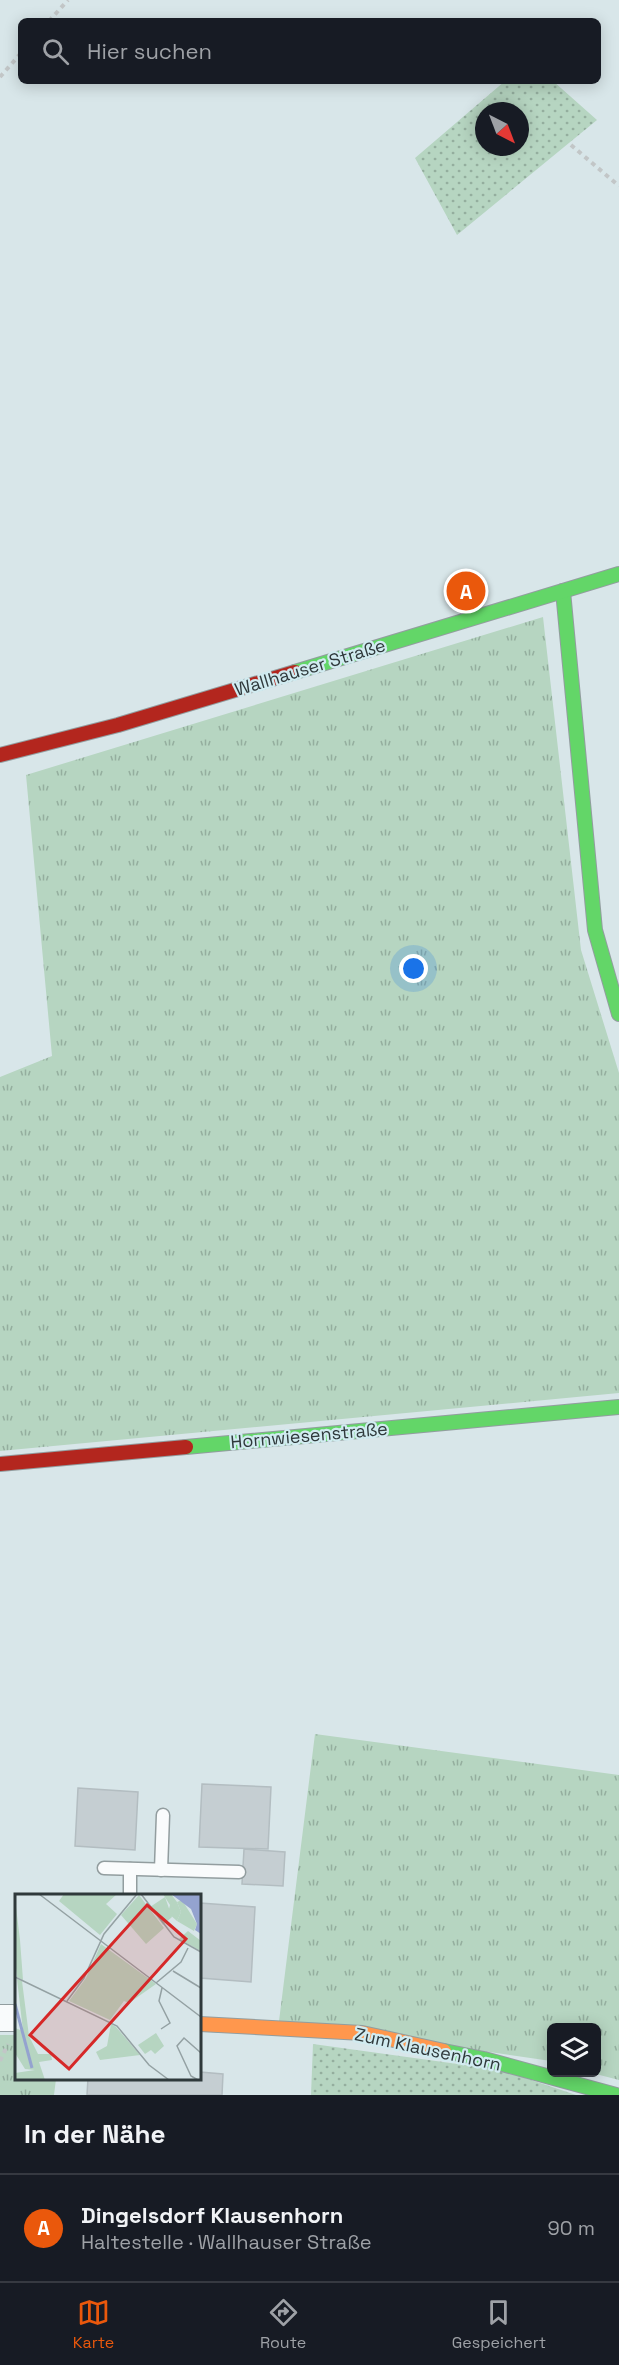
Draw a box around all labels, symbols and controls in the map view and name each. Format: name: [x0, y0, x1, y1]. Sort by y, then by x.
search box: [18, 18, 601, 84]
icon: search: [39, 35, 72, 68]
text: Hier suchen: [87, 37, 212, 65]
north arrow: [475, 102, 529, 156]
pin: A: [446, 568, 486, 614]
street label: Wallhauser Straße: [232, 633, 388, 701]
your location: [399, 954, 428, 983]
street label: Hornwiesenstraße: [229, 1417, 389, 1453]
inset map: [15, 1894, 201, 2080]
street label: Zum Klausenhorn: [353, 2022, 503, 2076]
map controls: [547, 2023, 601, 2077]
button: layers: [547, 2023, 601, 2077]
text: In der Nähe: [24, 2117, 165, 2151]
text: Dingelsdorf Klausenhorn: [81, 2201, 343, 2229]
text: A: [37, 2215, 50, 2241]
text: 90 m: [548, 2215, 595, 2241]
text: Haltestelle · Wallhauser Straße: [81, 2229, 372, 2255]
tab: Karte: [73, 2296, 114, 2353]
tab: Route: [260, 2296, 306, 2353]
tab: Gespeichert: [452, 2296, 546, 2353]

